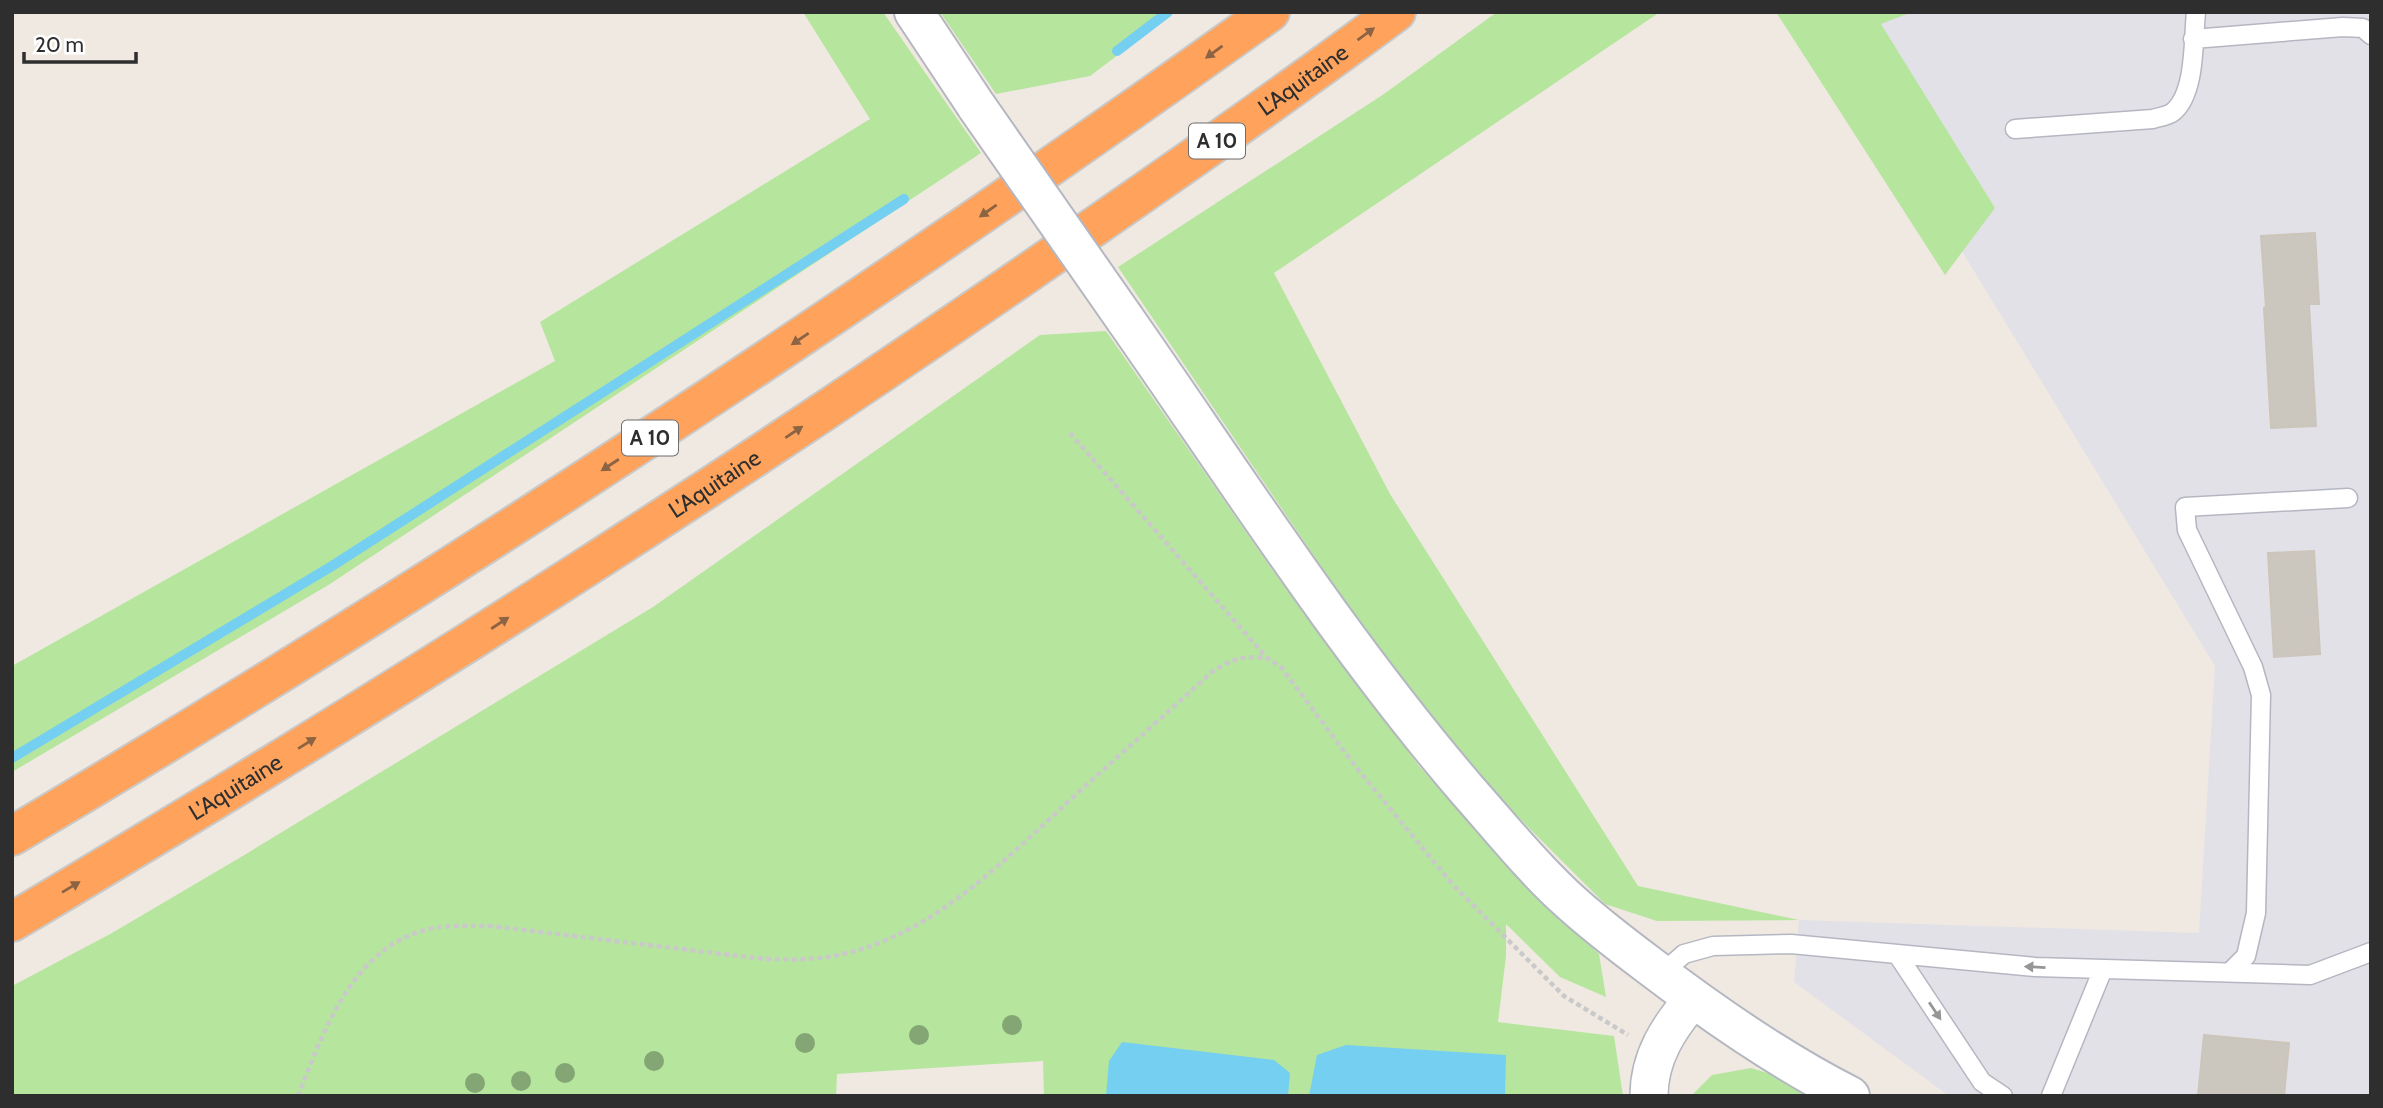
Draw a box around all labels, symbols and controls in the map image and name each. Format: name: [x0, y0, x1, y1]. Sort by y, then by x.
scale bar: [24, 21, 136, 65]
one-way arrow: [1357, 27, 1375, 41]
text: 20 m: [35, 32, 84, 57]
street label: L'Aquitaine: [1253, 38, 1354, 122]
one-way arrow: [1205, 45, 1223, 59]
road number: A 10: [1189, 124, 1245, 158]
one-way arrow: [979, 204, 997, 218]
one-way arrow: [791, 332, 809, 346]
road number: A 10: [622, 420, 678, 456]
one-way arrow: [784, 426, 803, 439]
street label: L'Aquitaine: [663, 443, 766, 524]
one-way arrow: [600, 458, 620, 471]
one-way arrow: [491, 616, 510, 629]
one-way arrow: [298, 737, 317, 750]
street label: L'Aquitaine: [184, 748, 287, 826]
one-way arrow: [61, 880, 80, 893]
one-way arrow: [2024, 961, 2046, 972]
one-way arrow: [1928, 1001, 1941, 1021]

